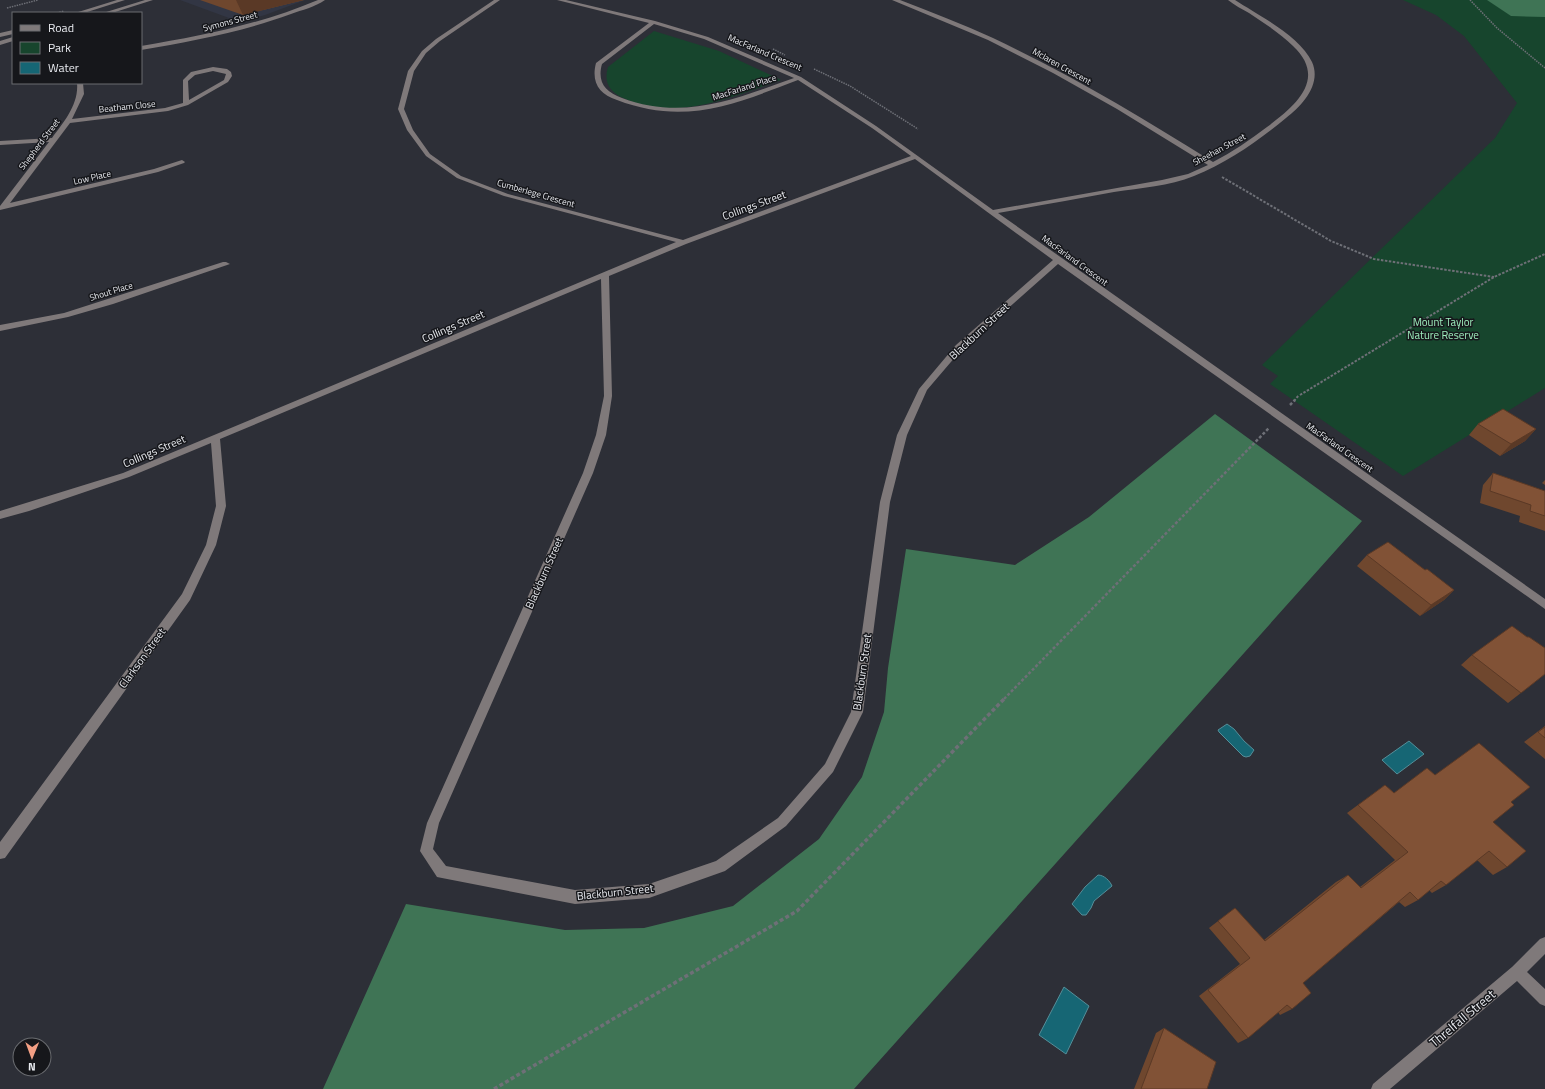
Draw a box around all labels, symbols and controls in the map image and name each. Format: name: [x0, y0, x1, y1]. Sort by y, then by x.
street label: Symons Street: [201, 7, 259, 34]
legend: [12, 12, 142, 84]
text: Road: [48, 18, 74, 37]
street label: MacFarland Crescent: [726, 31, 805, 74]
text: Park: [48, 38, 71, 57]
street label: Mclaren Crescent: [1030, 44, 1094, 88]
text: Water: [48, 58, 79, 77]
street label: MacFarland Place: [710, 70, 778, 103]
street label: Beatham Close: [98, 97, 157, 115]
street label: Shepherd Street: [15, 115, 63, 172]
street label: Sheehan Street: [1190, 129, 1248, 168]
street label: Low Place: [72, 166, 112, 188]
street label: Cumberlege Crescent: [496, 176, 577, 211]
street label: Collings Street: [720, 186, 788, 224]
street label: MacFarland Crescent: [1039, 231, 1112, 289]
street label: Shout Place: [88, 278, 135, 304]
street label: Blackburn Street: [945, 299, 1013, 363]
street label: Collings Street: [419, 306, 487, 346]
park label: Mount Taylor Nature Reserve: [1407, 314, 1479, 343]
street label: MacFarland Crescent: [1304, 419, 1377, 476]
street label: Collings Street: [120, 431, 188, 471]
street label: Blackburn Street: [521, 534, 567, 611]
street label: Clarkson Street: [115, 625, 169, 691]
street label: Blackburn Street: [849, 633, 875, 711]
street label: Blackburn Street: [576, 880, 654, 904]
street label: Threlfall Street: [1425, 984, 1500, 1052]
north arrow: [12, 1037, 52, 1077]
text: N: [28, 1059, 36, 1075]

